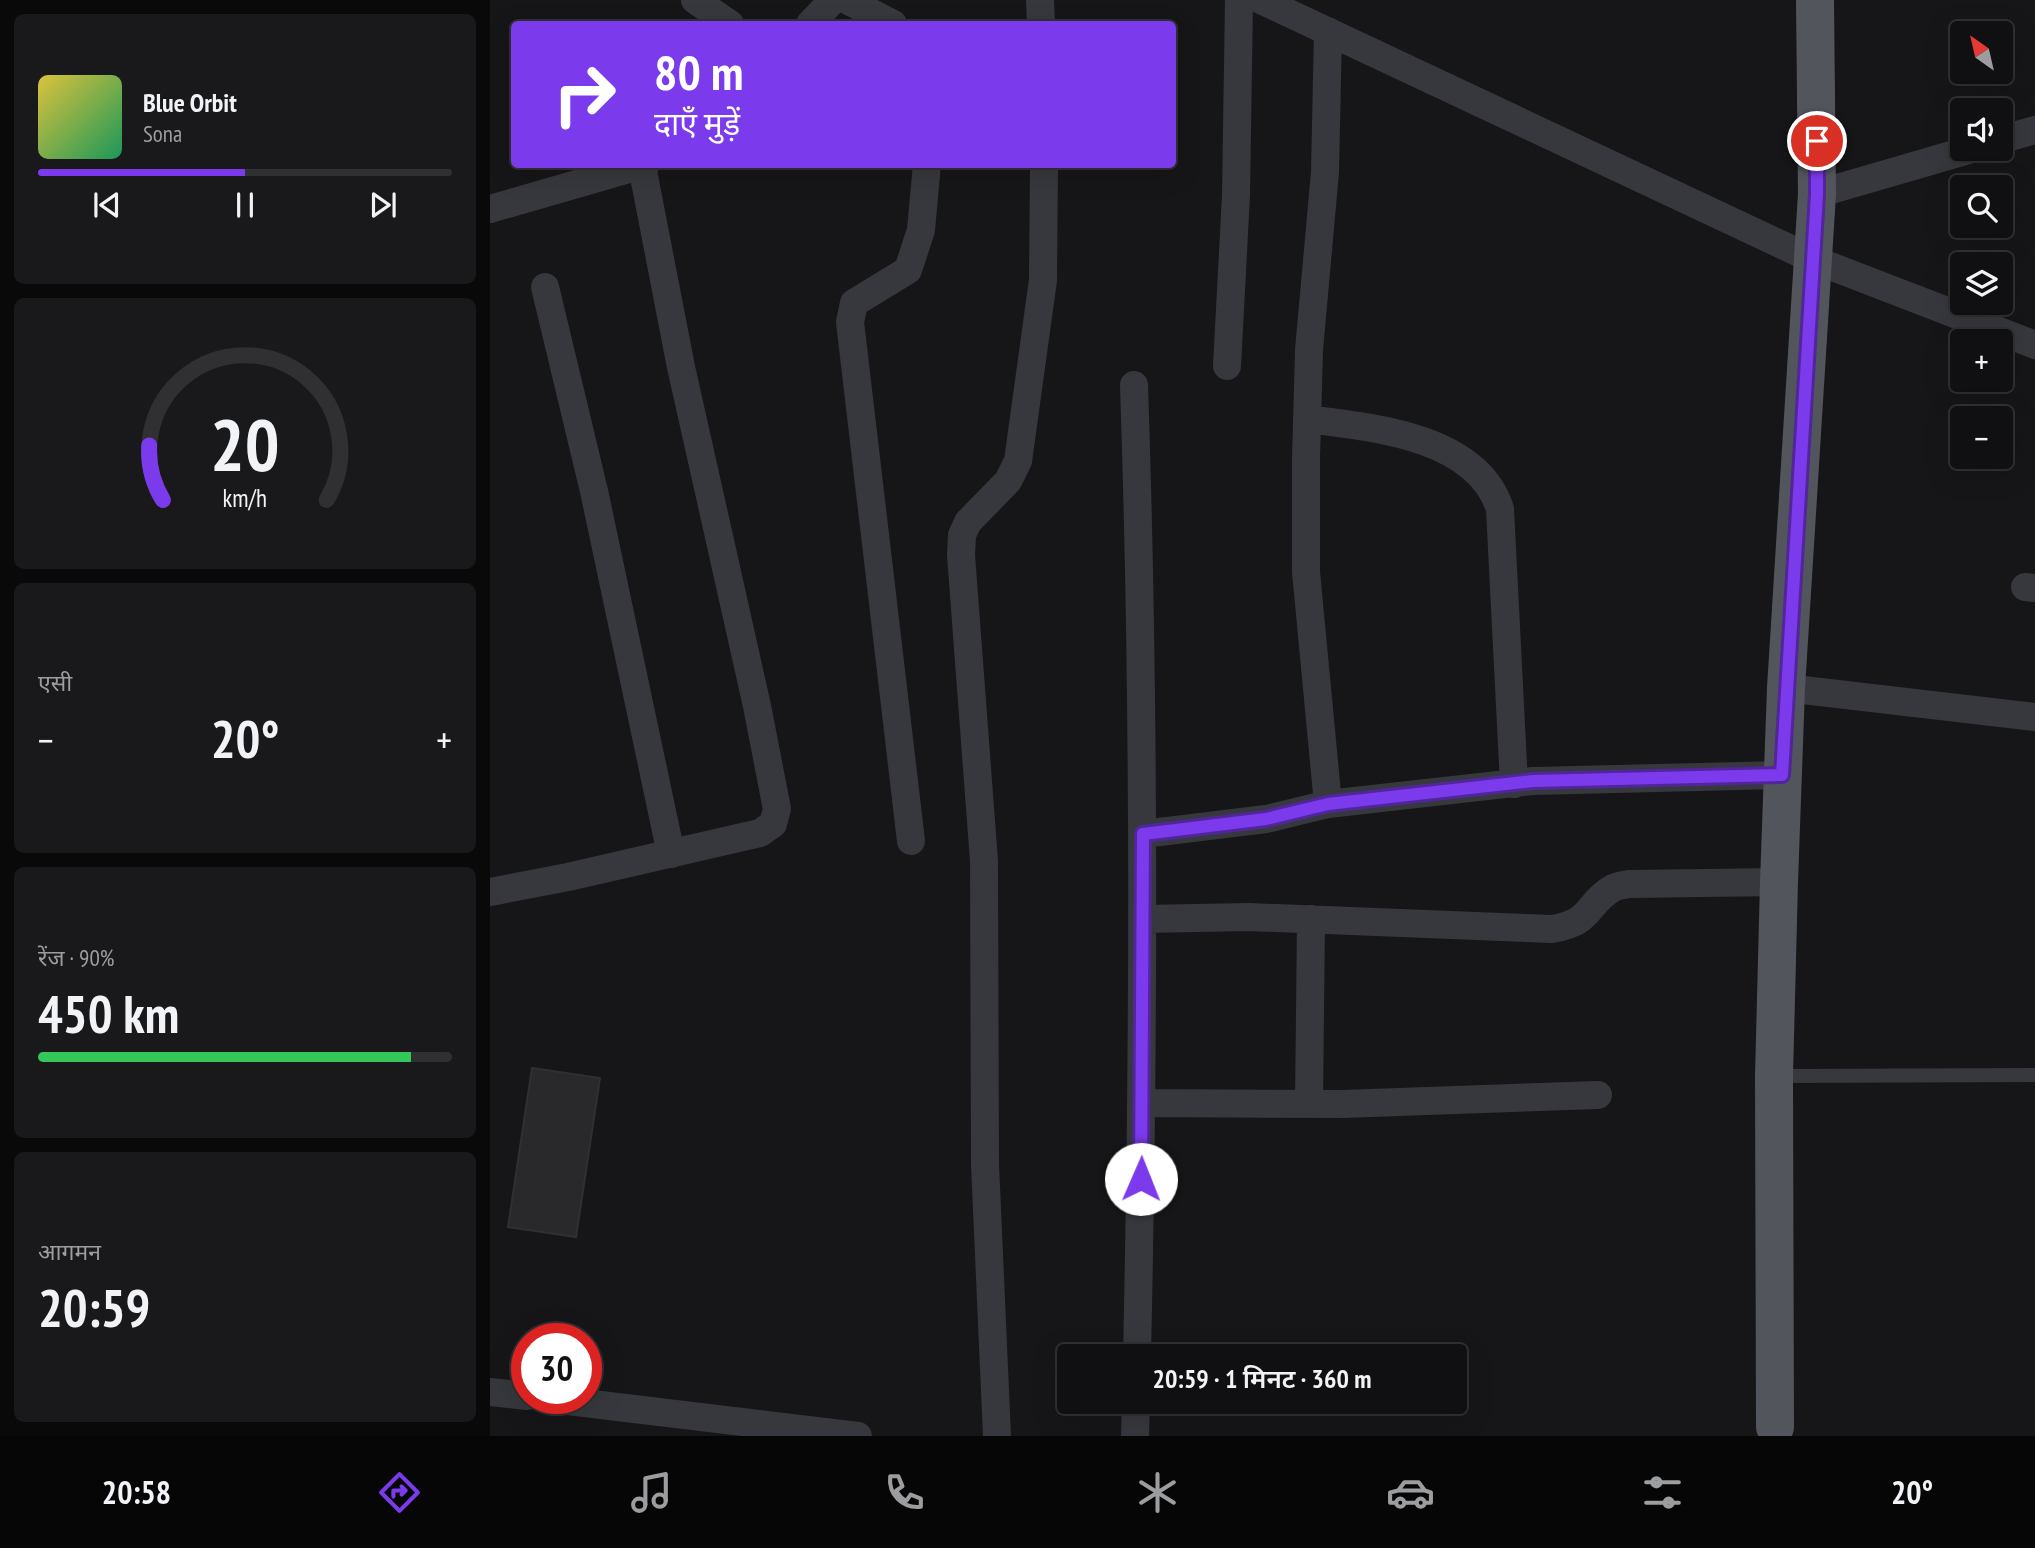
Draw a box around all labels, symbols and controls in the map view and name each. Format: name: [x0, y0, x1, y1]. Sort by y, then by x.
north arrow: [1950, 21, 2012, 84]
map controls: [1950, 21, 2013, 469]
text: 80 m: [654, 40, 743, 104]
icon: right: [539, 49, 630, 140]
text: Blue Orbit: [143, 86, 237, 119]
button: sound: [1950, 98, 2013, 161]
text: दाएँ मुड़ें: [654, 102, 740, 144]
pin: [1787, 111, 1847, 171]
text: Sona: [143, 119, 182, 148]
icon: arrive: [1798, 122, 1836, 160]
button: search: [1950, 175, 2013, 238]
icon: previous: [88, 186, 126, 224]
icon: pause: [226, 186, 264, 224]
icon: next: [364, 186, 402, 224]
button: layers: [1950, 252, 2013, 315]
button: +: [1950, 329, 2013, 392]
text: 20: [210, 396, 280, 490]
button: −: [1950, 406, 2013, 469]
text: km/h: [223, 481, 267, 513]
text: एसी: [38, 668, 72, 697]
text: 20°: [211, 705, 279, 772]
text: −: [38, 715, 54, 764]
text: +: [436, 715, 452, 764]
text: रेंज · 90%: [38, 943, 114, 972]
text: 450 km: [38, 980, 179, 1047]
position arrow: [1104, 1142, 1178, 1216]
text: आगमन: [38, 1237, 101, 1266]
text: 20:59: [38, 1274, 150, 1341]
speed limit sign: 30: [511, 1323, 602, 1414]
text: 20:59 · 1 मिनट · 360 m: [1153, 1362, 1371, 1395]
icon: directions: [375, 1468, 424, 1517]
icon: music: [627, 1468, 676, 1517]
icon: phone: [880, 1468, 929, 1517]
icon: climate: [1133, 1468, 1182, 1517]
icon: car: [1386, 1468, 1435, 1517]
icon: filters: [1638, 1468, 1687, 1517]
text: 20:58: [102, 1471, 171, 1513]
text: 20°: [1891, 1471, 1933, 1513]

